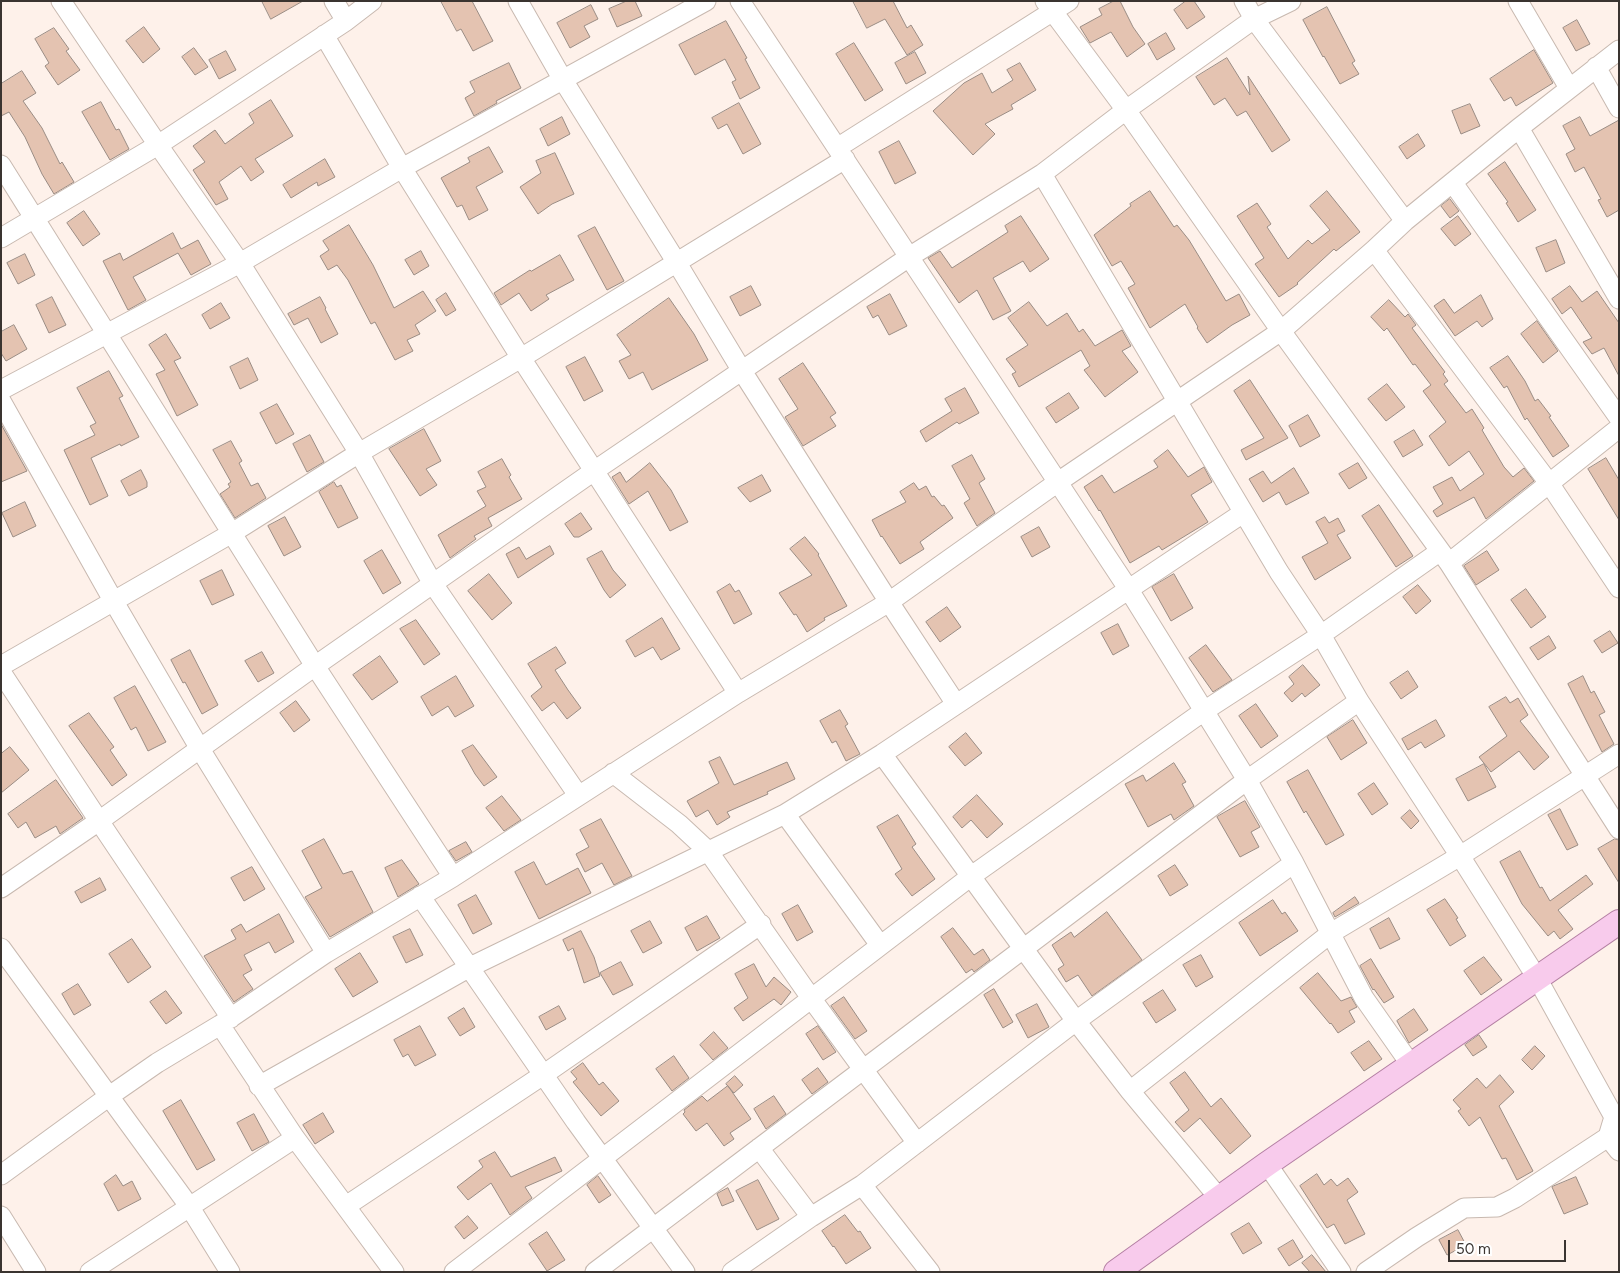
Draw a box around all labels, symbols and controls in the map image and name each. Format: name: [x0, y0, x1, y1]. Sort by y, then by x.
scale bar: [1450, 1230, 1568, 1262]
text: 50 m: [1456, 1240, 1491, 1258]

